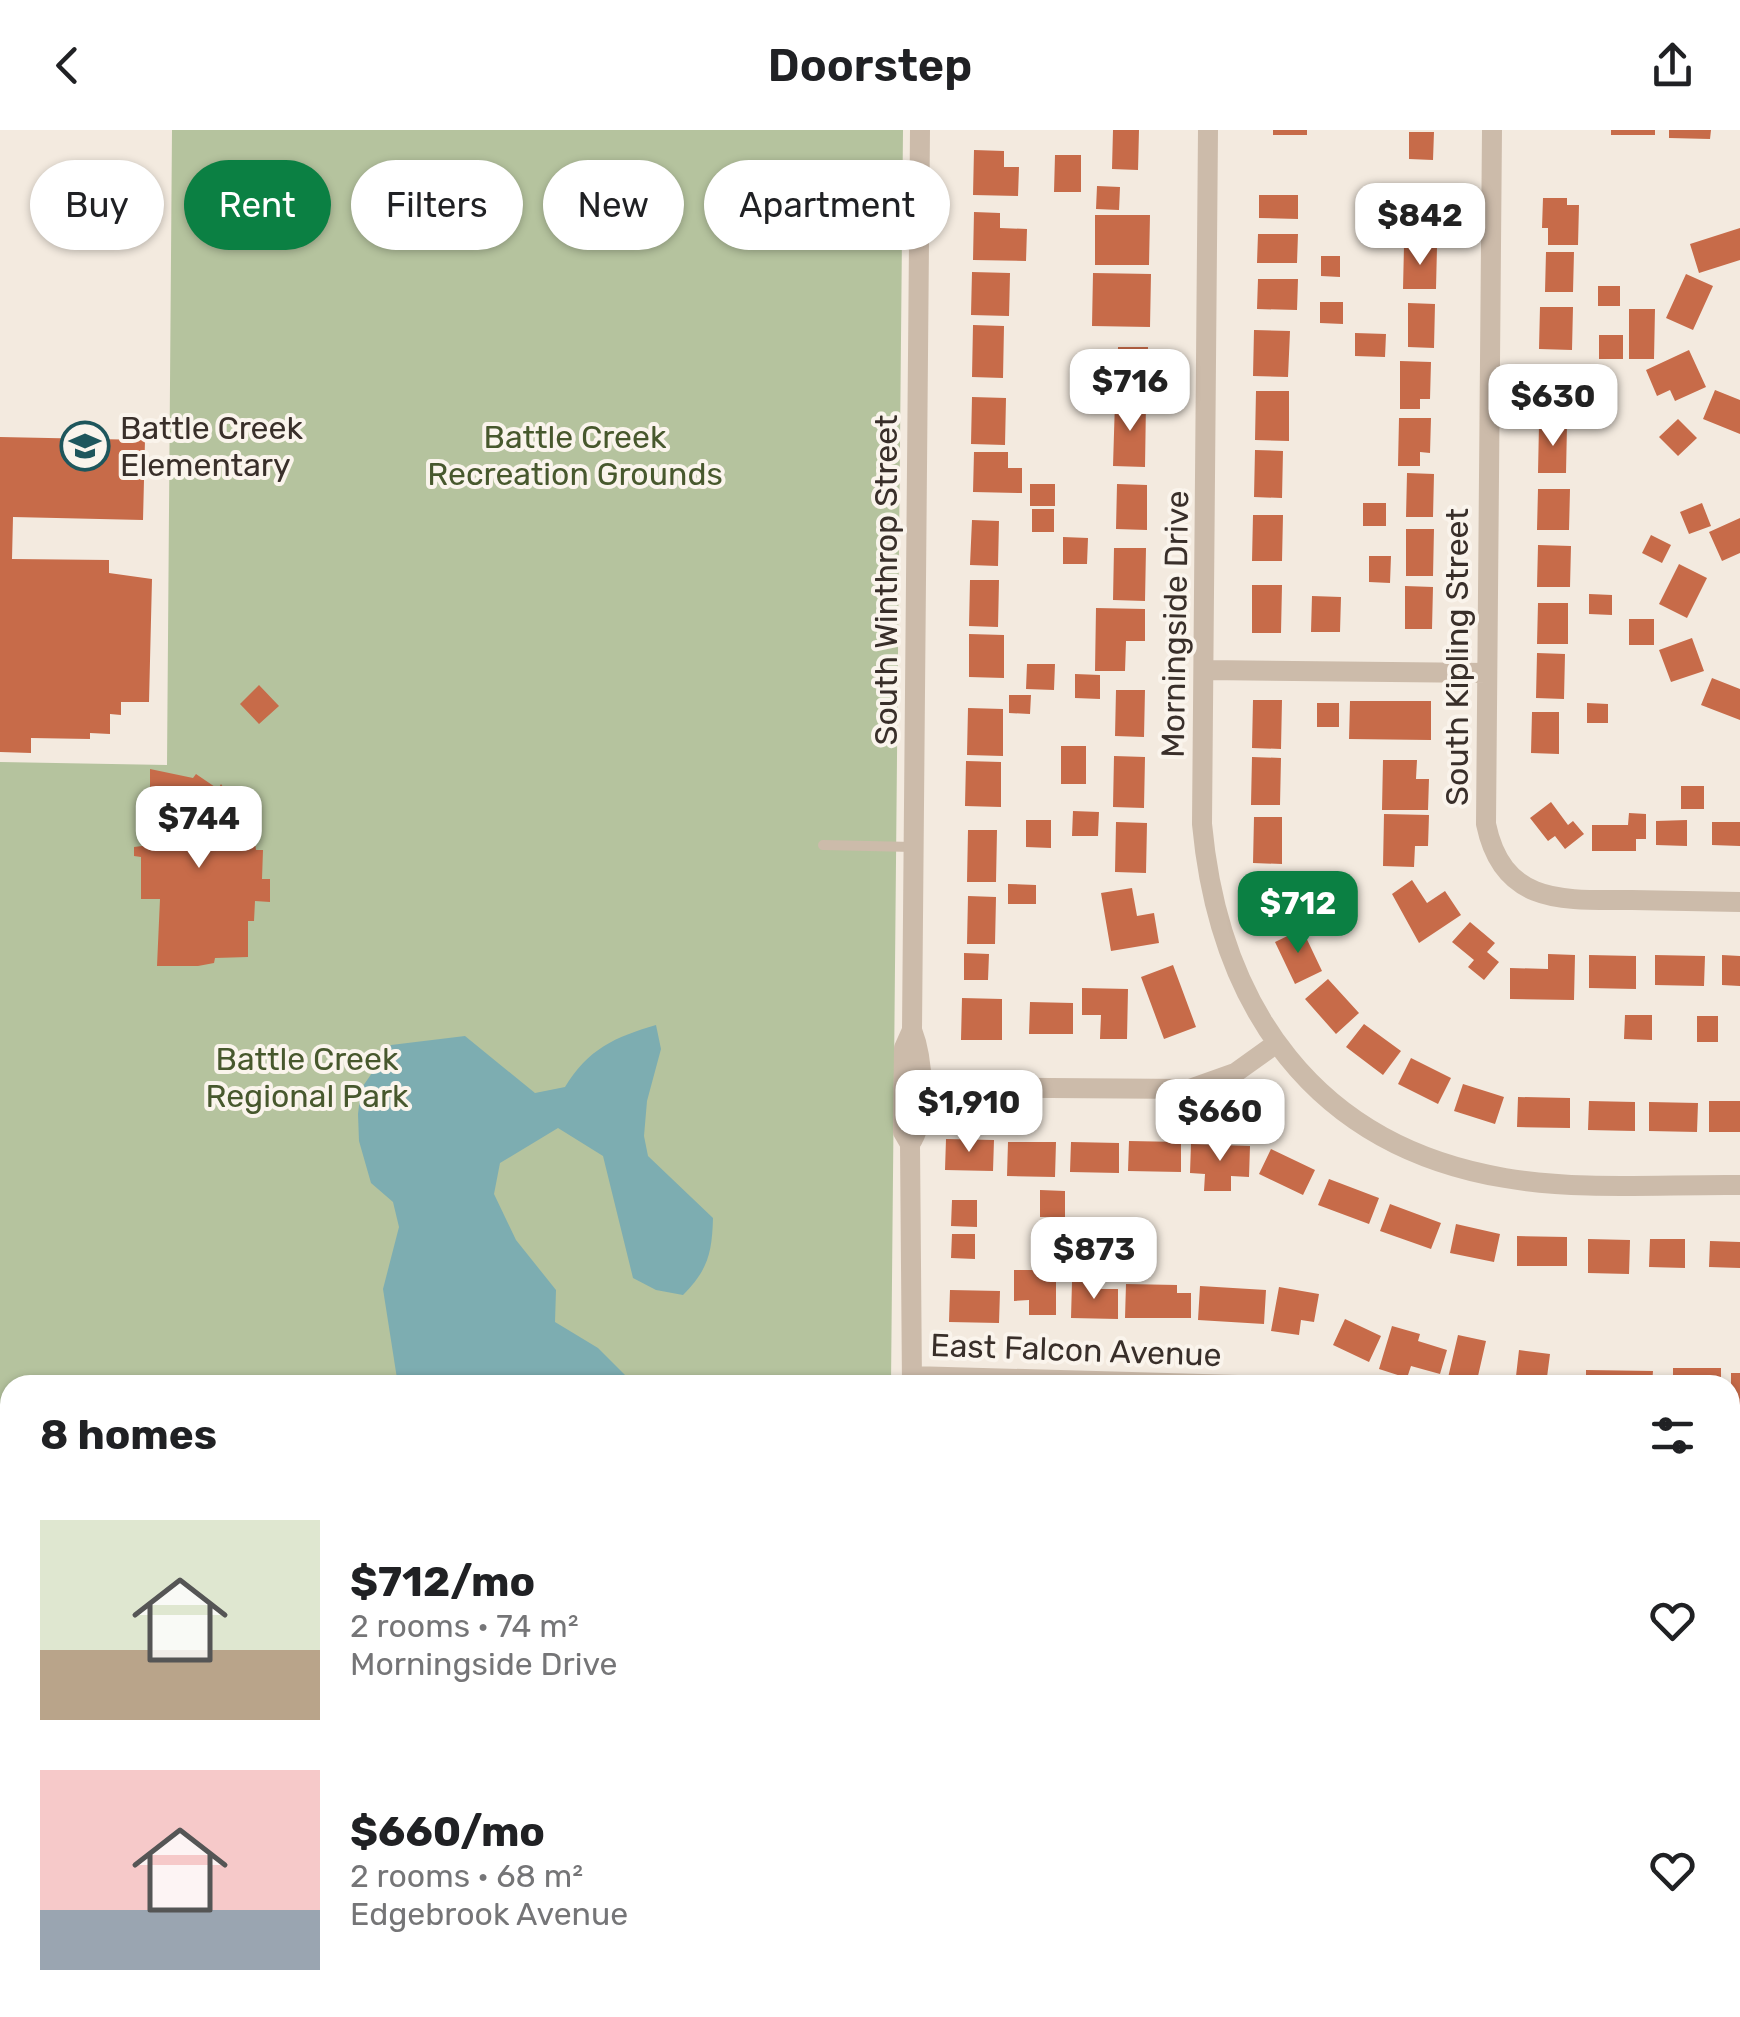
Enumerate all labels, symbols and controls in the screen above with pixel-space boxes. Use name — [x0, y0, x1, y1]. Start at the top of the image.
icon: back — [40, 38, 95, 93]
icon: share — [1645, 38, 1700, 93]
text: Doorstep — [768, 39, 972, 92]
chip: Buy — [30, 160, 164, 250]
chip: Rent — [184, 160, 331, 250]
chip: Filters — [351, 160, 523, 250]
chip: New — [543, 160, 684, 250]
chip: Apartment — [704, 160, 950, 250]
pin: $842 — [1361, 183, 1479, 268]
text: $842 — [1377, 196, 1463, 234]
pin: $716 — [1071, 349, 1189, 434]
text: $716 — [1092, 362, 1168, 400]
pin: $630 — [1494, 364, 1612, 449]
text: $630 — [1510, 377, 1596, 415]
place label: Battle Creek Elementary — [120, 409, 303, 484]
street label: South Winthrop Street — [867, 414, 905, 746]
park label: Battle Creek Recreation Grounds — [427, 418, 723, 493]
school or university icon: Battle Creek Elementary — [59, 420, 111, 472]
street label: Morningside Drive — [1154, 490, 1196, 758]
street label: South Kipling Street — [1438, 508, 1476, 806]
pin: $744 — [140, 786, 258, 871]
text: $744 — [158, 799, 240, 837]
pin: $712 — [1239, 871, 1357, 956]
text: $712 — [1260, 884, 1336, 922]
park label: Battle Creek Regional Park — [205, 1040, 409, 1115]
pin: $1,910 — [888, 1070, 1050, 1155]
pin: $660 — [1161, 1079, 1279, 1164]
text: $1,910 — [917, 1083, 1021, 1121]
text: $660 — [1178, 1092, 1262, 1130]
pin: $873 — [1035, 1217, 1153, 1302]
text: $873 — [1053, 1230, 1135, 1268]
street label: East Falcon Avenue — [930, 1326, 1222, 1374]
icon: filters — [1645, 1408, 1700, 1463]
text: 8 homes — [40, 1410, 217, 1460]
text: $712/mo — [350, 1557, 535, 1607]
icon: home — [120, 1560, 240, 1680]
icon: heart — [1645, 1593, 1700, 1648]
text: 2 rooms · 74 m² — [350, 1607, 579, 1645]
text: Morningside Drive — [350, 1645, 617, 1683]
text: $660/mo — [350, 1807, 545, 1857]
icon: home — [120, 1810, 240, 1930]
icon: heart — [1645, 1843, 1700, 1898]
text: 2 rooms · 68 m² — [350, 1857, 583, 1895]
text: Edgebrook Avenue — [350, 1895, 628, 1933]

